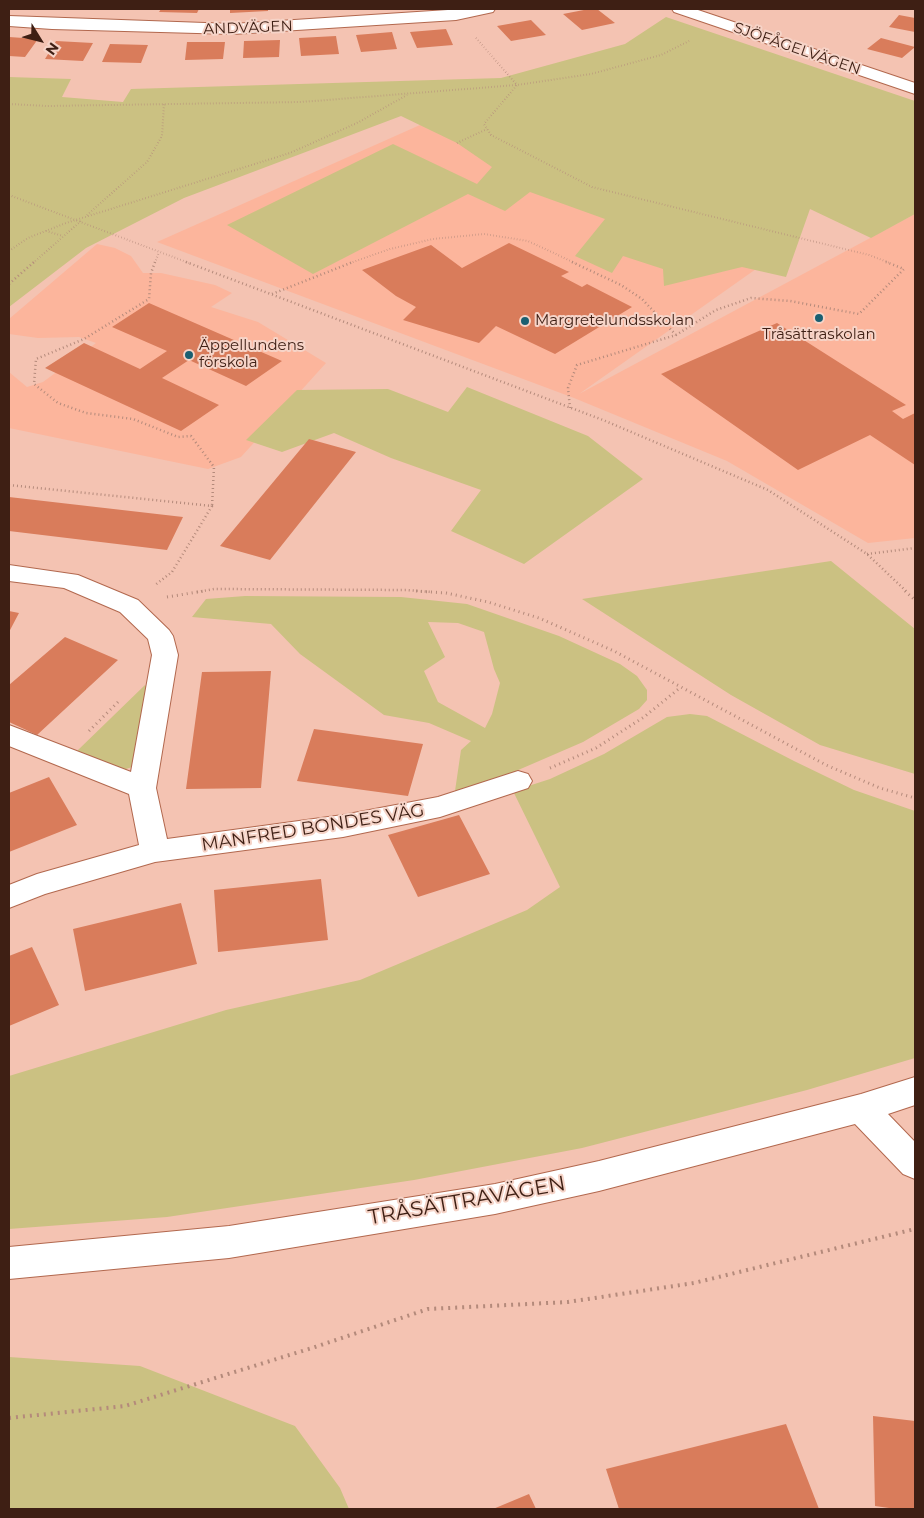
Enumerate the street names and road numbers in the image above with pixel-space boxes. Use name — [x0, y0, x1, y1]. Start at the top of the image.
street label: ANDVÄGEN — [203, 17, 293, 39]
street label: SJÖFÅGELVÄGEN — [731, 19, 863, 79]
street label: MANFRED BONDES VÄG — [200, 800, 426, 856]
street label: TRÅSÄTTRAVÄGEN — [367, 1171, 567, 1231]

